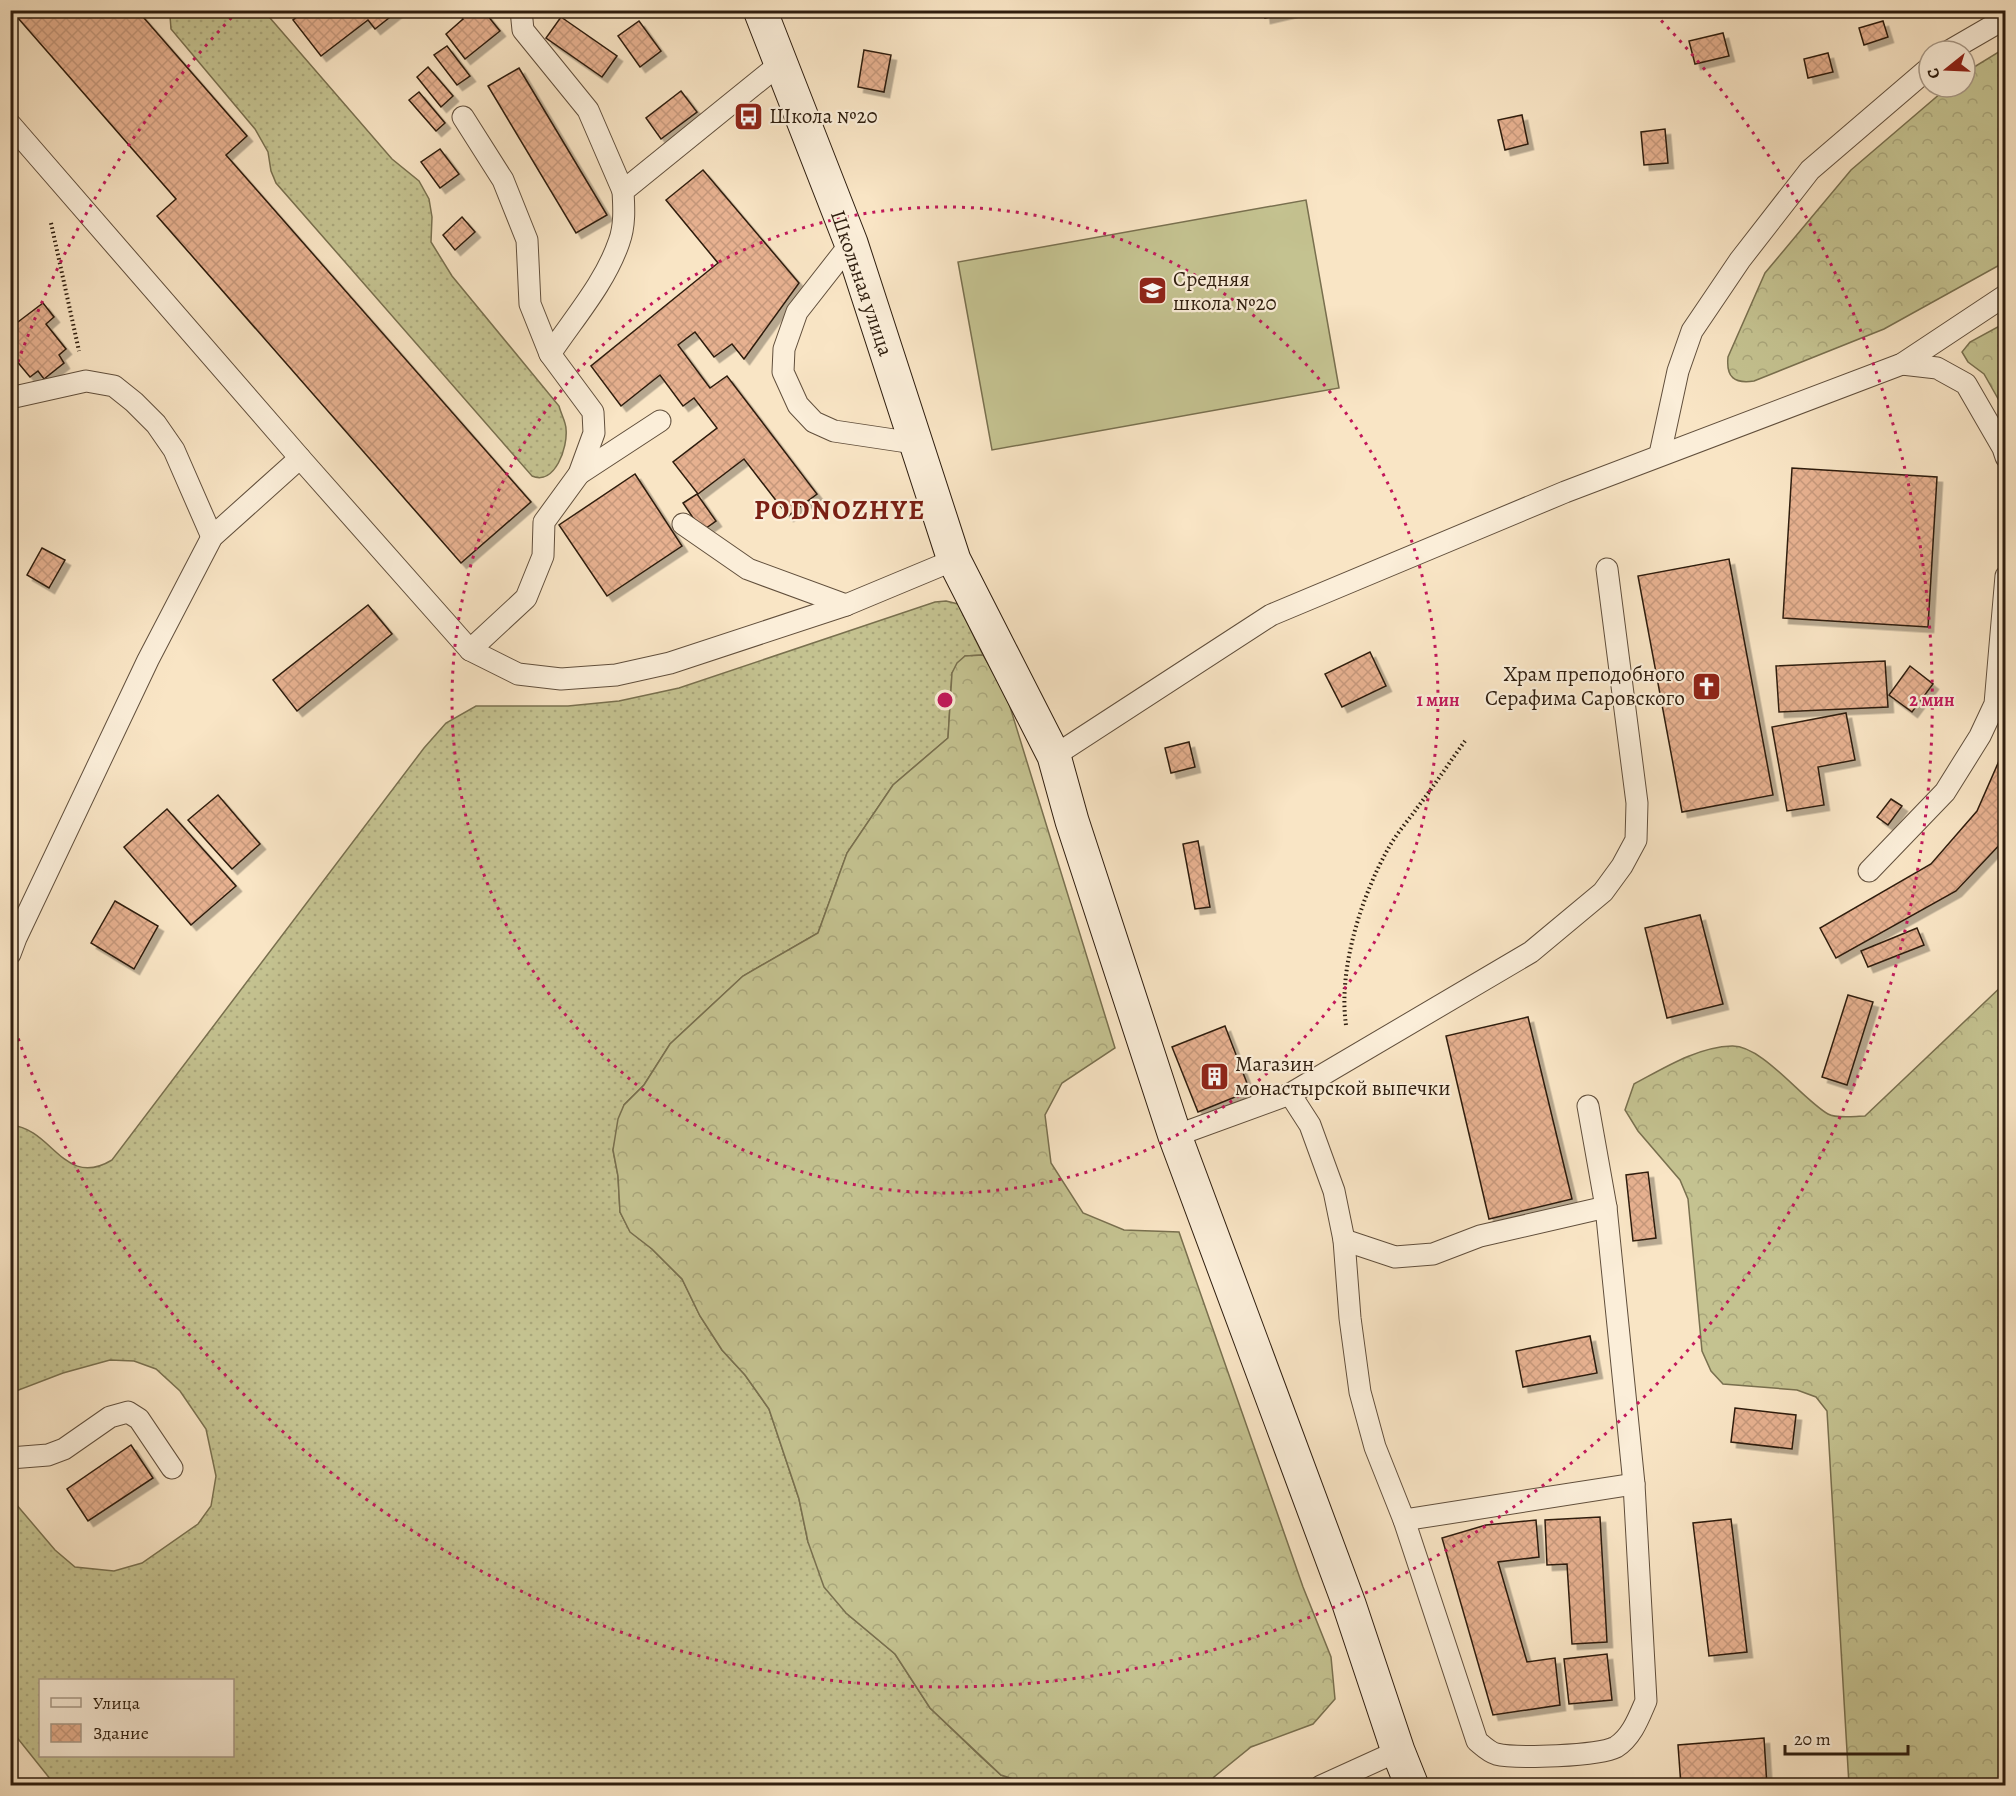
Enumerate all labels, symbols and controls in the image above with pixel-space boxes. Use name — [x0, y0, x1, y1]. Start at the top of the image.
north arrow — [1917, 39, 1977, 99]
text: С — [1922, 65, 1946, 81]
bus stop icon: Школа №20 — [732, 100, 764, 132]
place label: Школа №20 — [769, 102, 878, 130]
street label: Школьная улица — [824, 206, 900, 360]
place label: Средняя школа №20 — [1173, 265, 1277, 317]
school or university icon: Средняя школа №20 — [1136, 275, 1168, 307]
district label: PODNOZHYE — [754, 492, 926, 528]
place label: Храм преподобного Серафима Саровского — [1485, 660, 1685, 712]
church icon: Храм преподобного Серафима Саровского — [1690, 670, 1722, 702]
text: 1 мин — [1416, 688, 1460, 712]
text: 2 мин — [1909, 688, 1955, 712]
centre of rings — [935, 690, 955, 710]
place label: Магазин монастырской выпечки — [1235, 1050, 1450, 1102]
building icon: Магазин монастырской выпечки — [1198, 1060, 1230, 1092]
legend — [39, 1679, 234, 1757]
text: Улица — [93, 1691, 141, 1715]
scale bar — [1785, 1718, 1908, 1756]
text: Здание — [93, 1721, 149, 1745]
text: 20 m — [1794, 1727, 1831, 1751]

